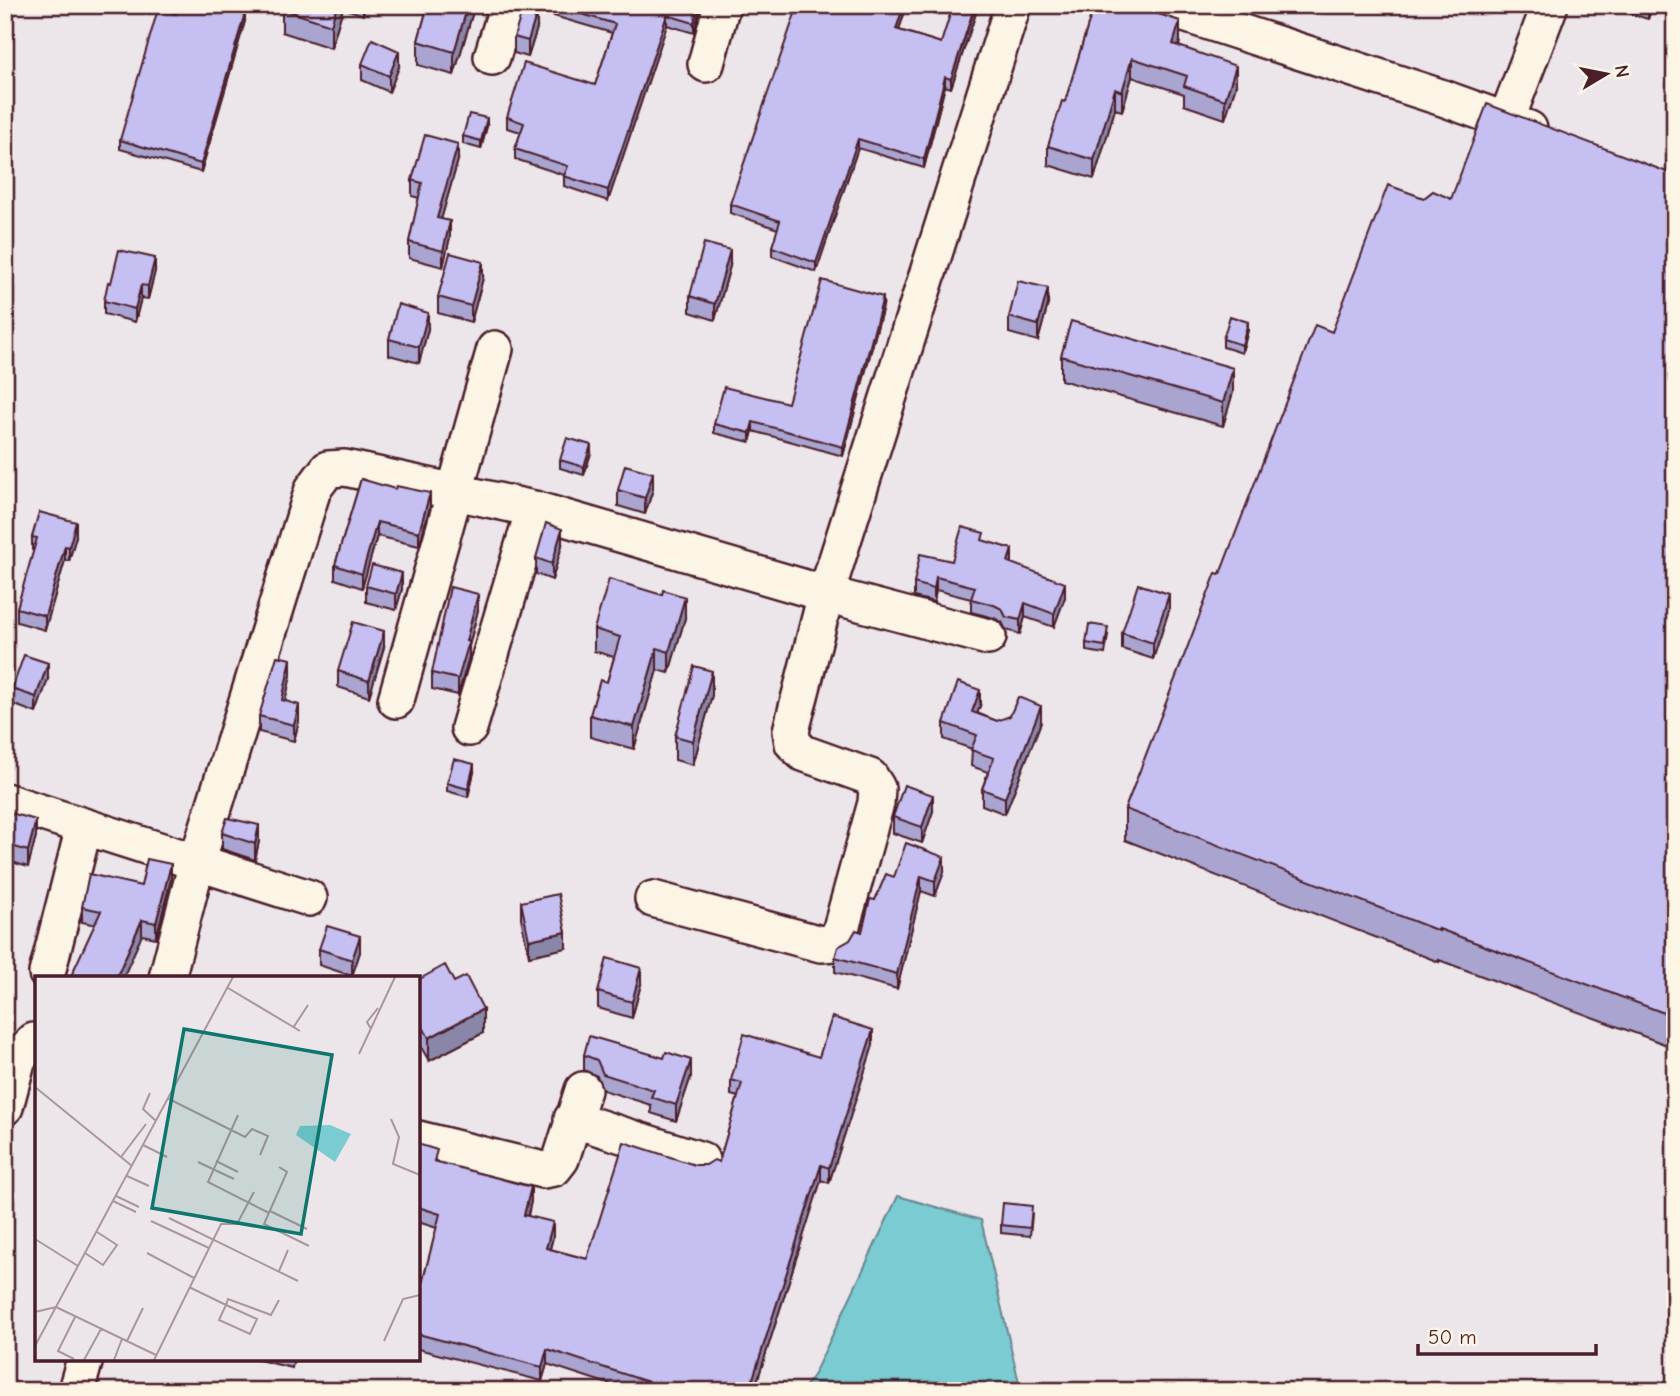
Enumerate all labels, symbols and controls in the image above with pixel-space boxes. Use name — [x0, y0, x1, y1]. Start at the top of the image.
north arrow — [1572, 38, 1642, 108]
text: N — [1610, 63, 1634, 79]
inset map — [35, 976, 420, 1361]
scale bar — [1418, 1312, 1596, 1356]
text: 50 m — [1428, 1325, 1477, 1349]

